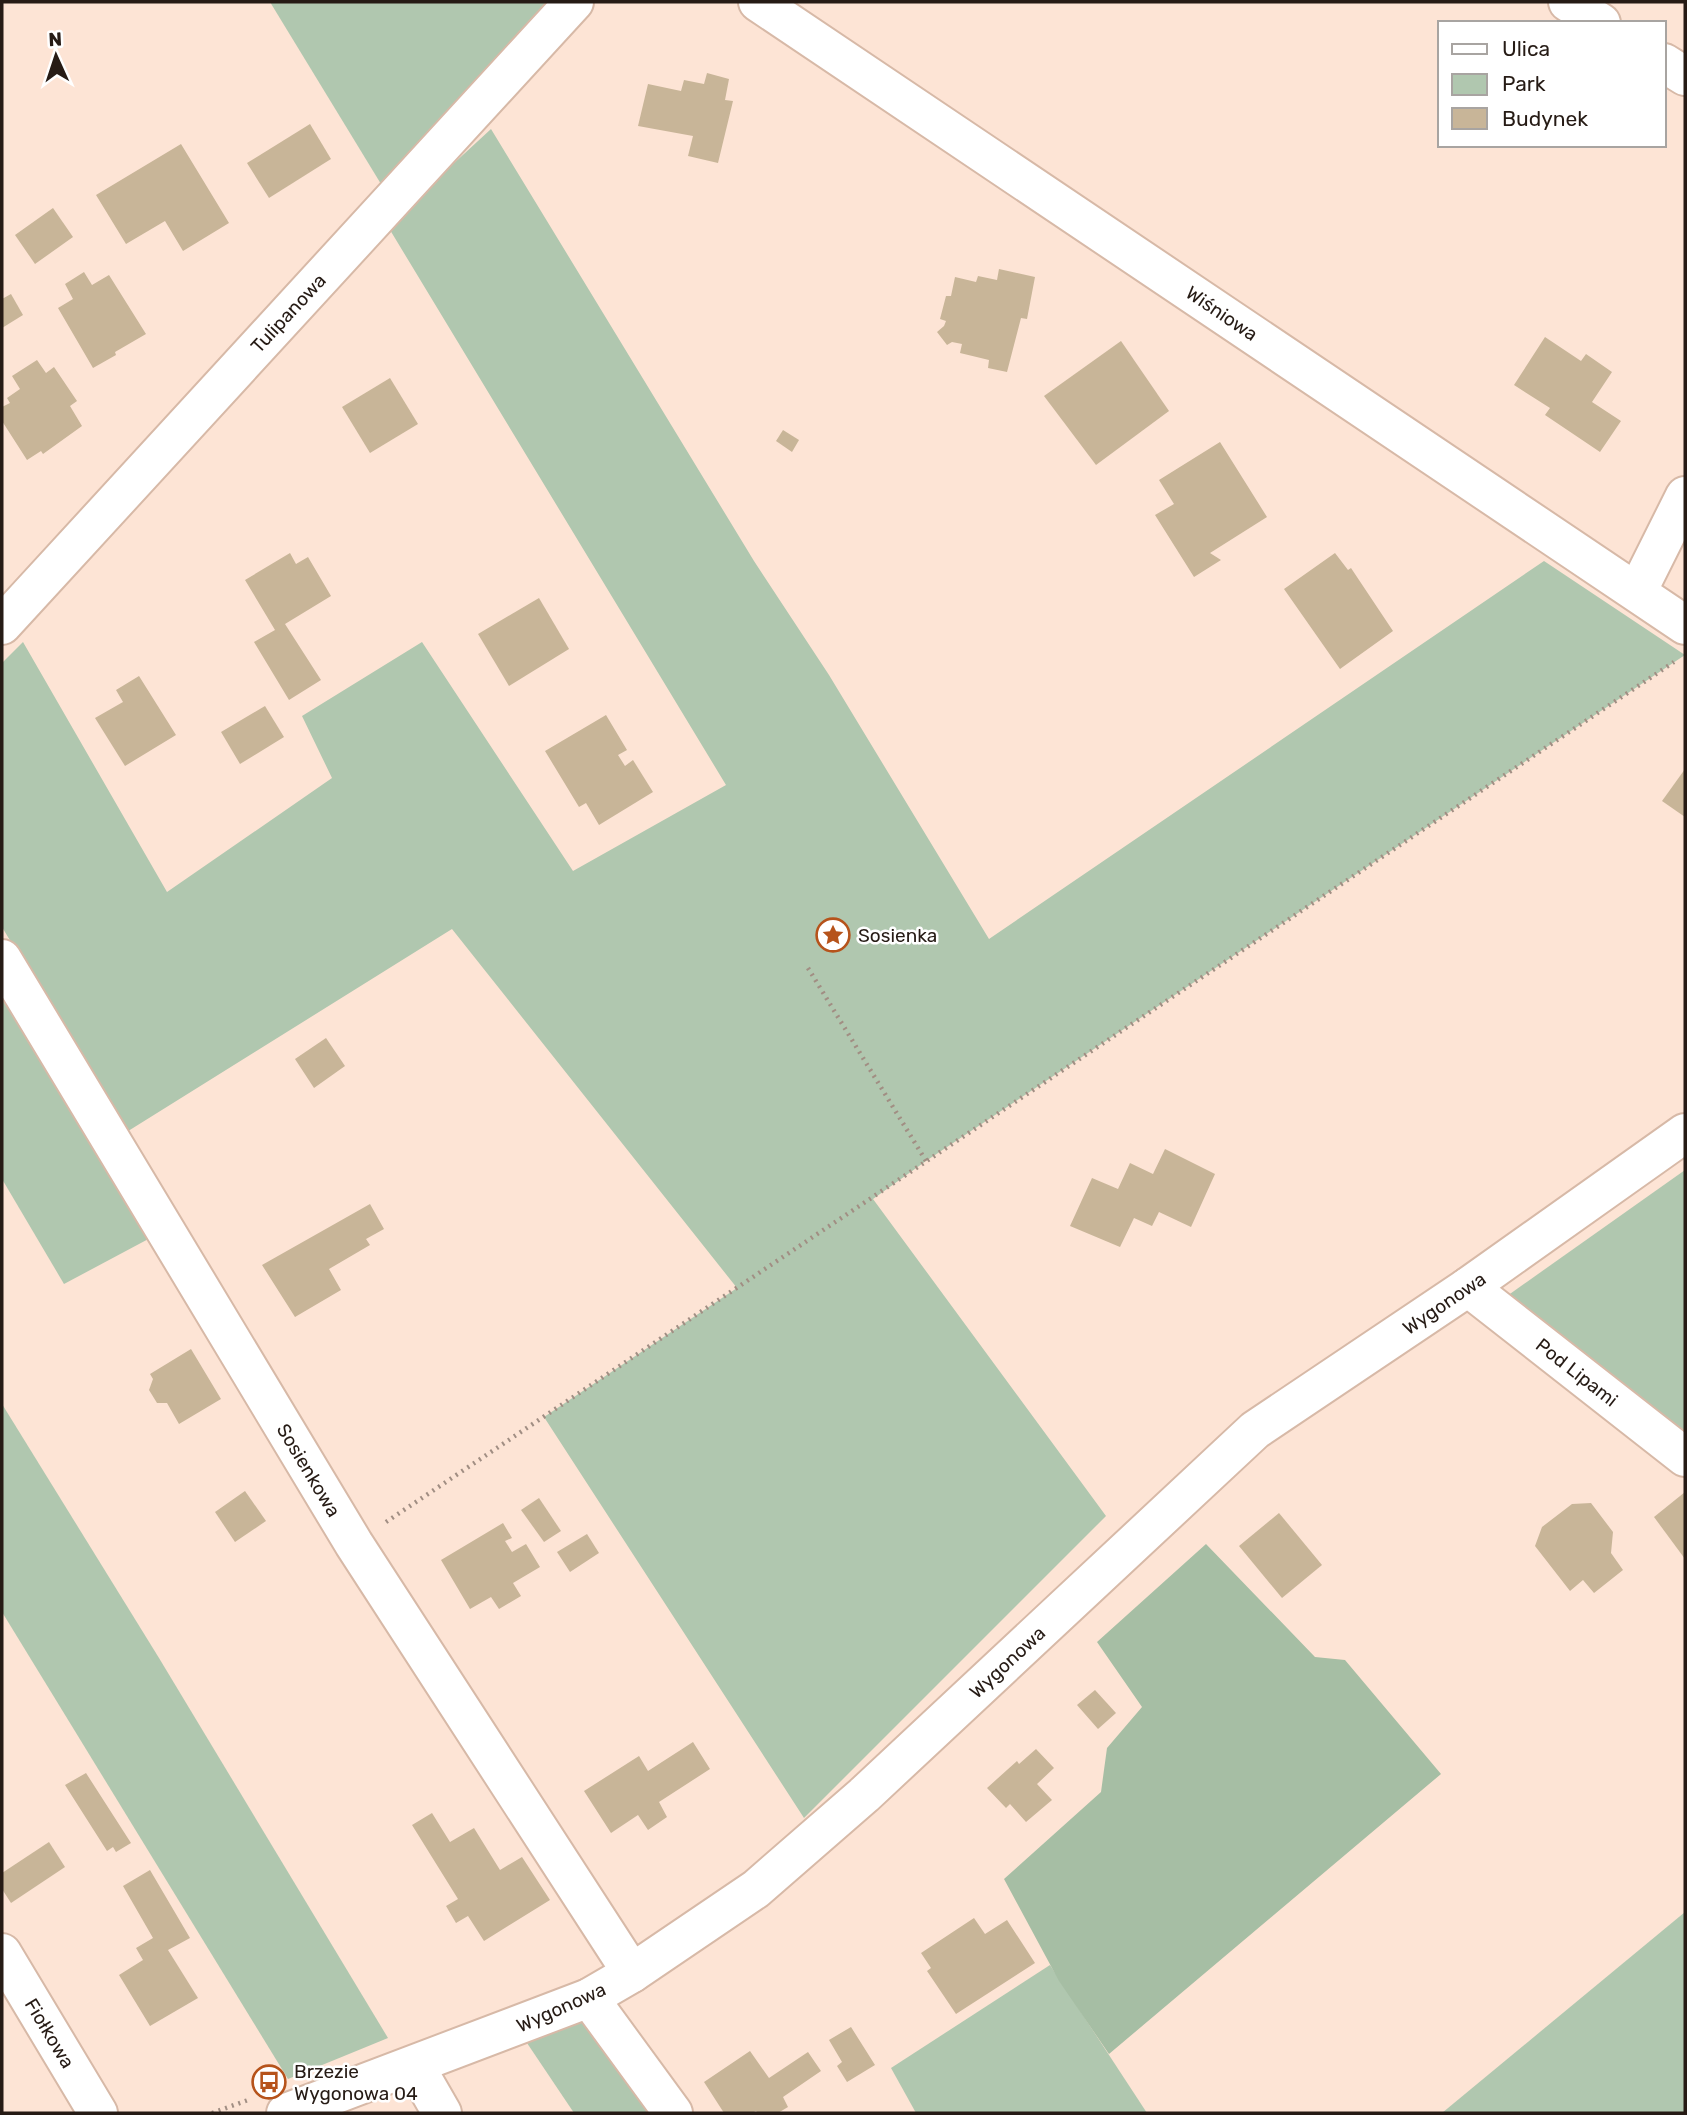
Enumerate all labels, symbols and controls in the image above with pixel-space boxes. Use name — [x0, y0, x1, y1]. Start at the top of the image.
north arrow — [21, 21, 91, 91]
legend — [1438, 21, 1666, 147]
text: N — [48, 28, 63, 51]
text: Ulica — [1502, 36, 1550, 61]
text: Park — [1502, 71, 1546, 96]
text: Budynek — [1502, 106, 1588, 131]
street label: Tulipanowa — [246, 269, 331, 358]
street label: Wiśniowa — [1181, 281, 1262, 346]
place icon: Sosienka — [814, 916, 852, 954]
place label: Sosienka — [858, 924, 937, 947]
street label: Wygonowa — [1398, 1267, 1490, 1340]
street label: Pod Lipami — [1531, 1333, 1622, 1411]
street label: Sosienkowa — [272, 1420, 345, 1521]
street label: Wygonowa — [965, 1621, 1050, 1703]
street label: Wygonowa — [513, 1978, 609, 2037]
street label: Fiołkowa — [20, 1994, 79, 2072]
place label: Brzezie Wygonowa 04 — [294, 2060, 418, 2105]
bus stop icon: Brzezie Wygonowa 04 — [250, 2063, 288, 2101]

